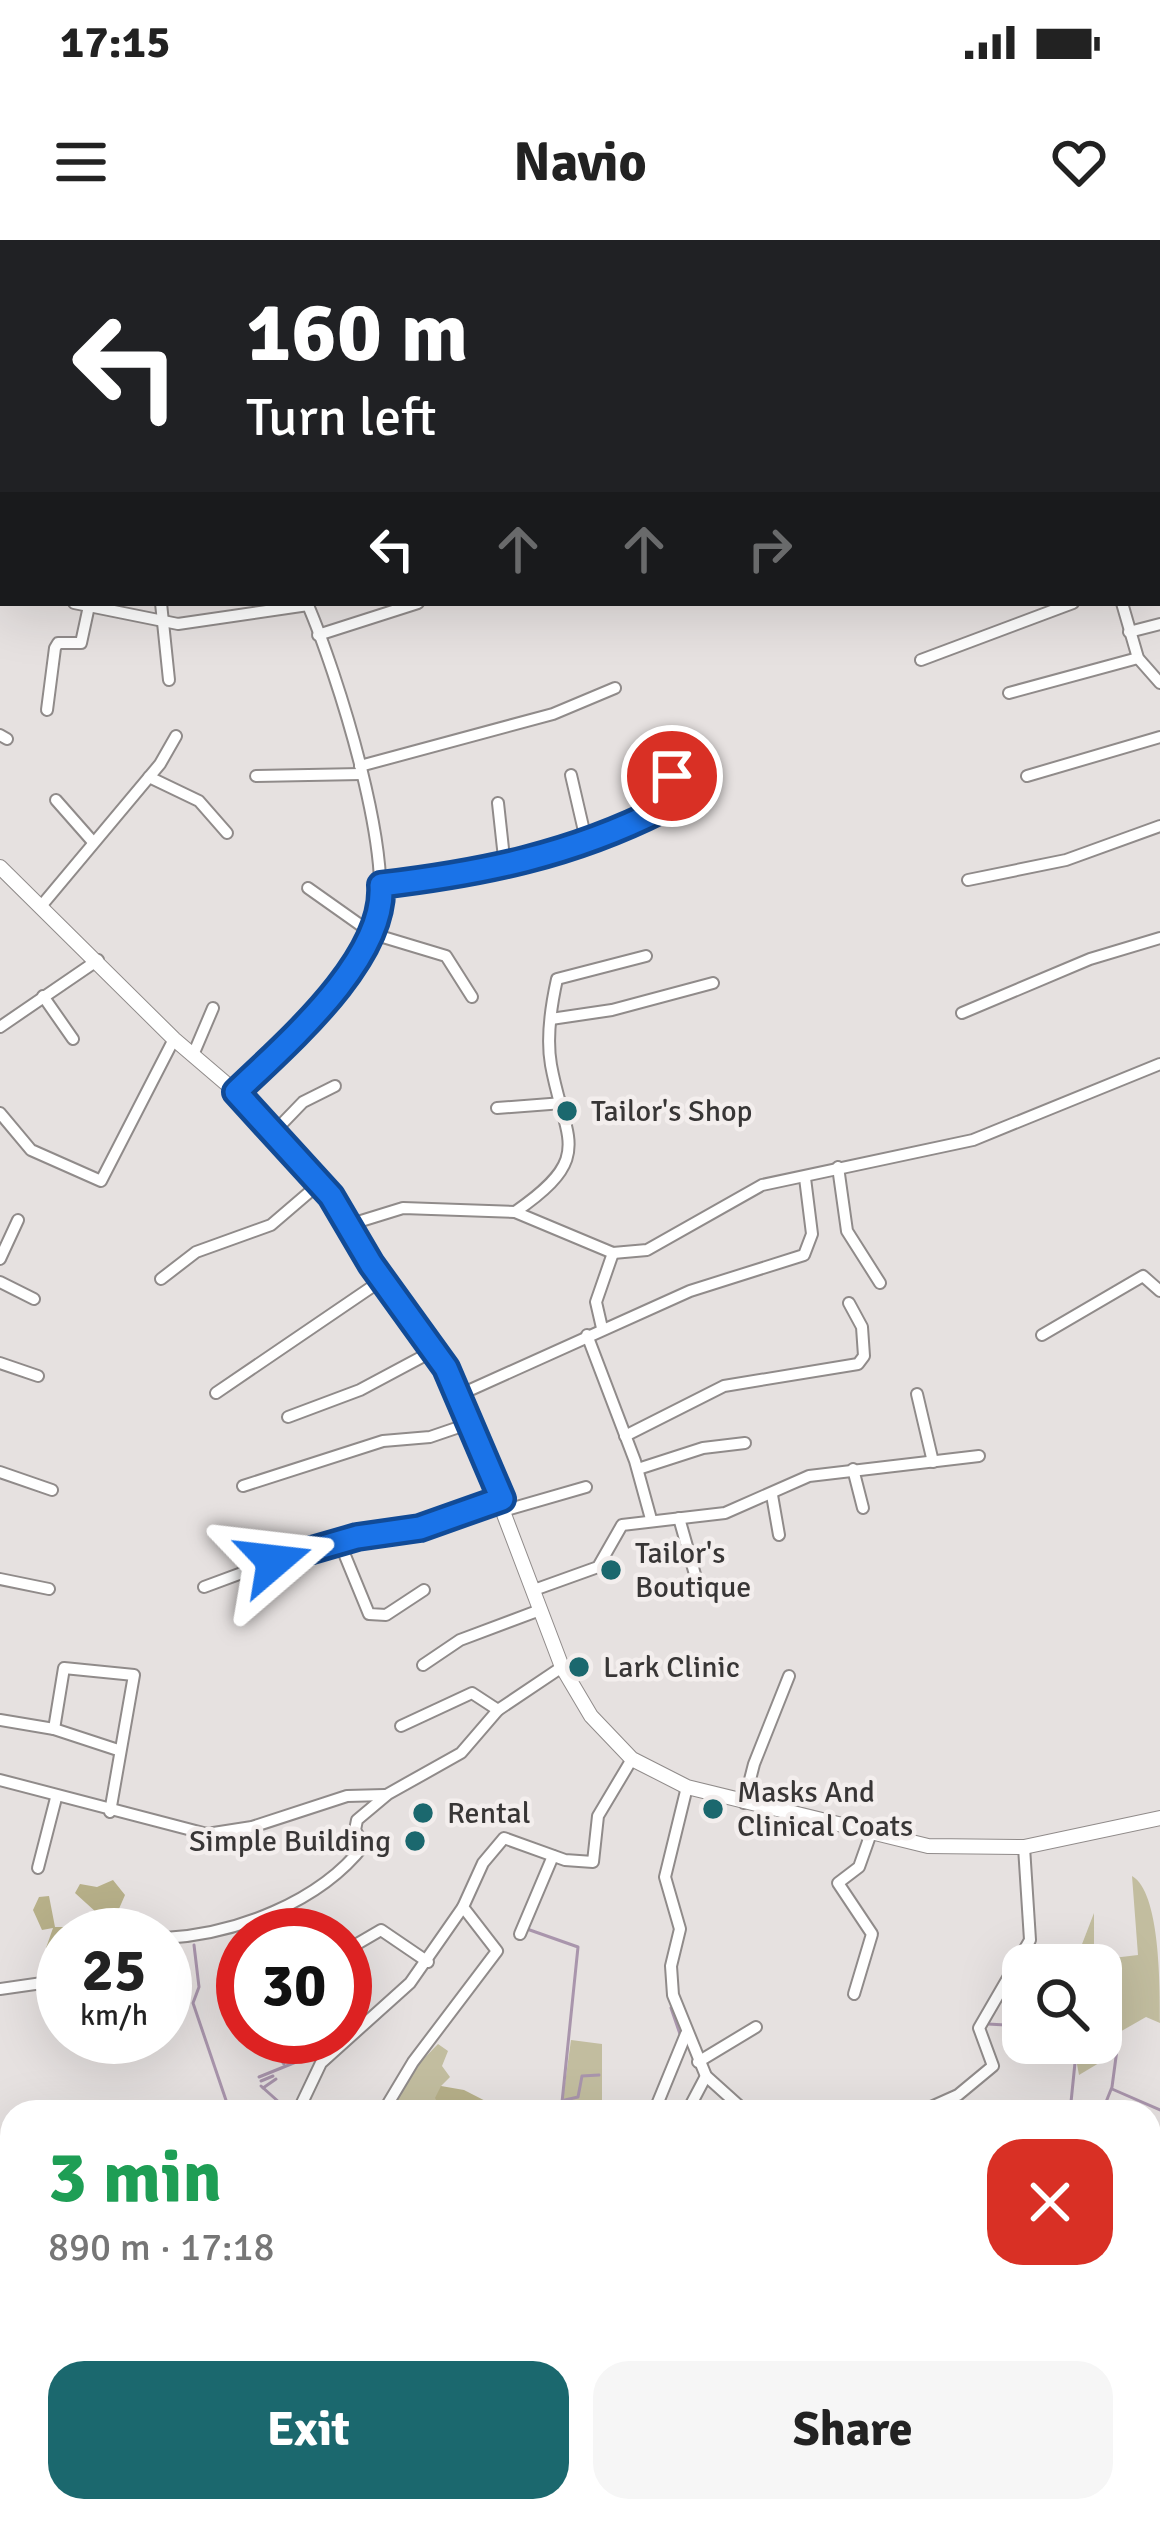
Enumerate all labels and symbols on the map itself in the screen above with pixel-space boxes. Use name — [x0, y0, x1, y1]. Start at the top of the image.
pin — [621, 725, 723, 827]
place label: Tailor's Shop — [591, 1093, 753, 1130]
marker: Tailor's Shop — [554, 1098, 580, 1124]
position arrow — [211, 1498, 337, 1624]
place label: Tailor's Boutique — [635, 1535, 751, 1606]
marker: Tailor's Boutique — [598, 1557, 624, 1583]
place label: Lark Clinic — [603, 1649, 740, 1686]
marker: Lark Clinic — [566, 1654, 592, 1680]
place label: Masks And Clinical Coats — [737, 1774, 913, 1845]
place label: Rental — [447, 1795, 531, 1832]
marker: Masks And Clinical Coats — [700, 1796, 726, 1822]
marker: Rental — [410, 1800, 436, 1826]
place label: Simple Building — [189, 1823, 391, 1860]
marker: Simple Building — [402, 1828, 428, 1854]
speed limit sign: 30 — [216, 1908, 372, 2064]

